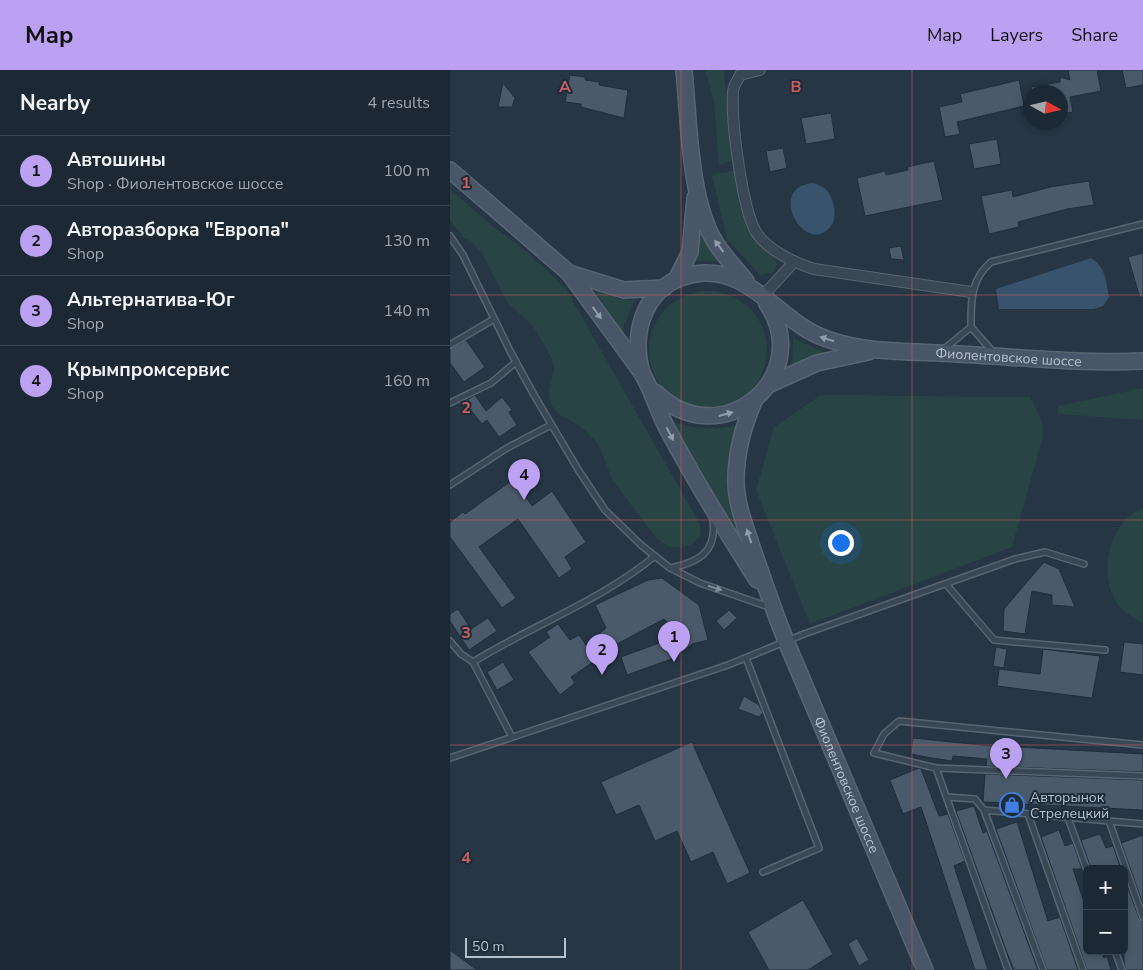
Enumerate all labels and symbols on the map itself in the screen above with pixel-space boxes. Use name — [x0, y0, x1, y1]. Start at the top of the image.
text: A — [559, 76, 571, 98]
text: B — [790, 76, 802, 98]
north arrow — [1023, 85, 1068, 130]
text: 1 — [461, 172, 471, 194]
one-way arrow — [714, 239, 724, 253]
one-way arrow — [592, 306, 602, 320]
one-way arrow — [820, 335, 835, 342]
street label: Фиолентовское шоссе — [935, 343, 1082, 371]
text: 2 — [461, 397, 471, 419]
one-way arrow — [719, 409, 734, 417]
one-way arrow — [666, 427, 674, 441]
pin: 4 — [508, 459, 540, 500]
one-way arrow — [744, 529, 752, 544]
your location — [828, 530, 854, 556]
one-way arrow — [707, 584, 722, 592]
pin: 1 — [658, 621, 690, 662]
text: 3 — [461, 622, 471, 644]
pin: 2 — [586, 634, 618, 675]
street label: Фиолентовское шоссе — [809, 714, 884, 856]
pin: 3 — [990, 738, 1022, 779]
place label: Авторынок Стрелецкий — [1030, 788, 1109, 823]
shop icon: Авторынок Стрелецкий — [999, 792, 1025, 818]
text: 4 — [461, 847, 471, 869]
scale bar — [465, 935, 566, 958]

